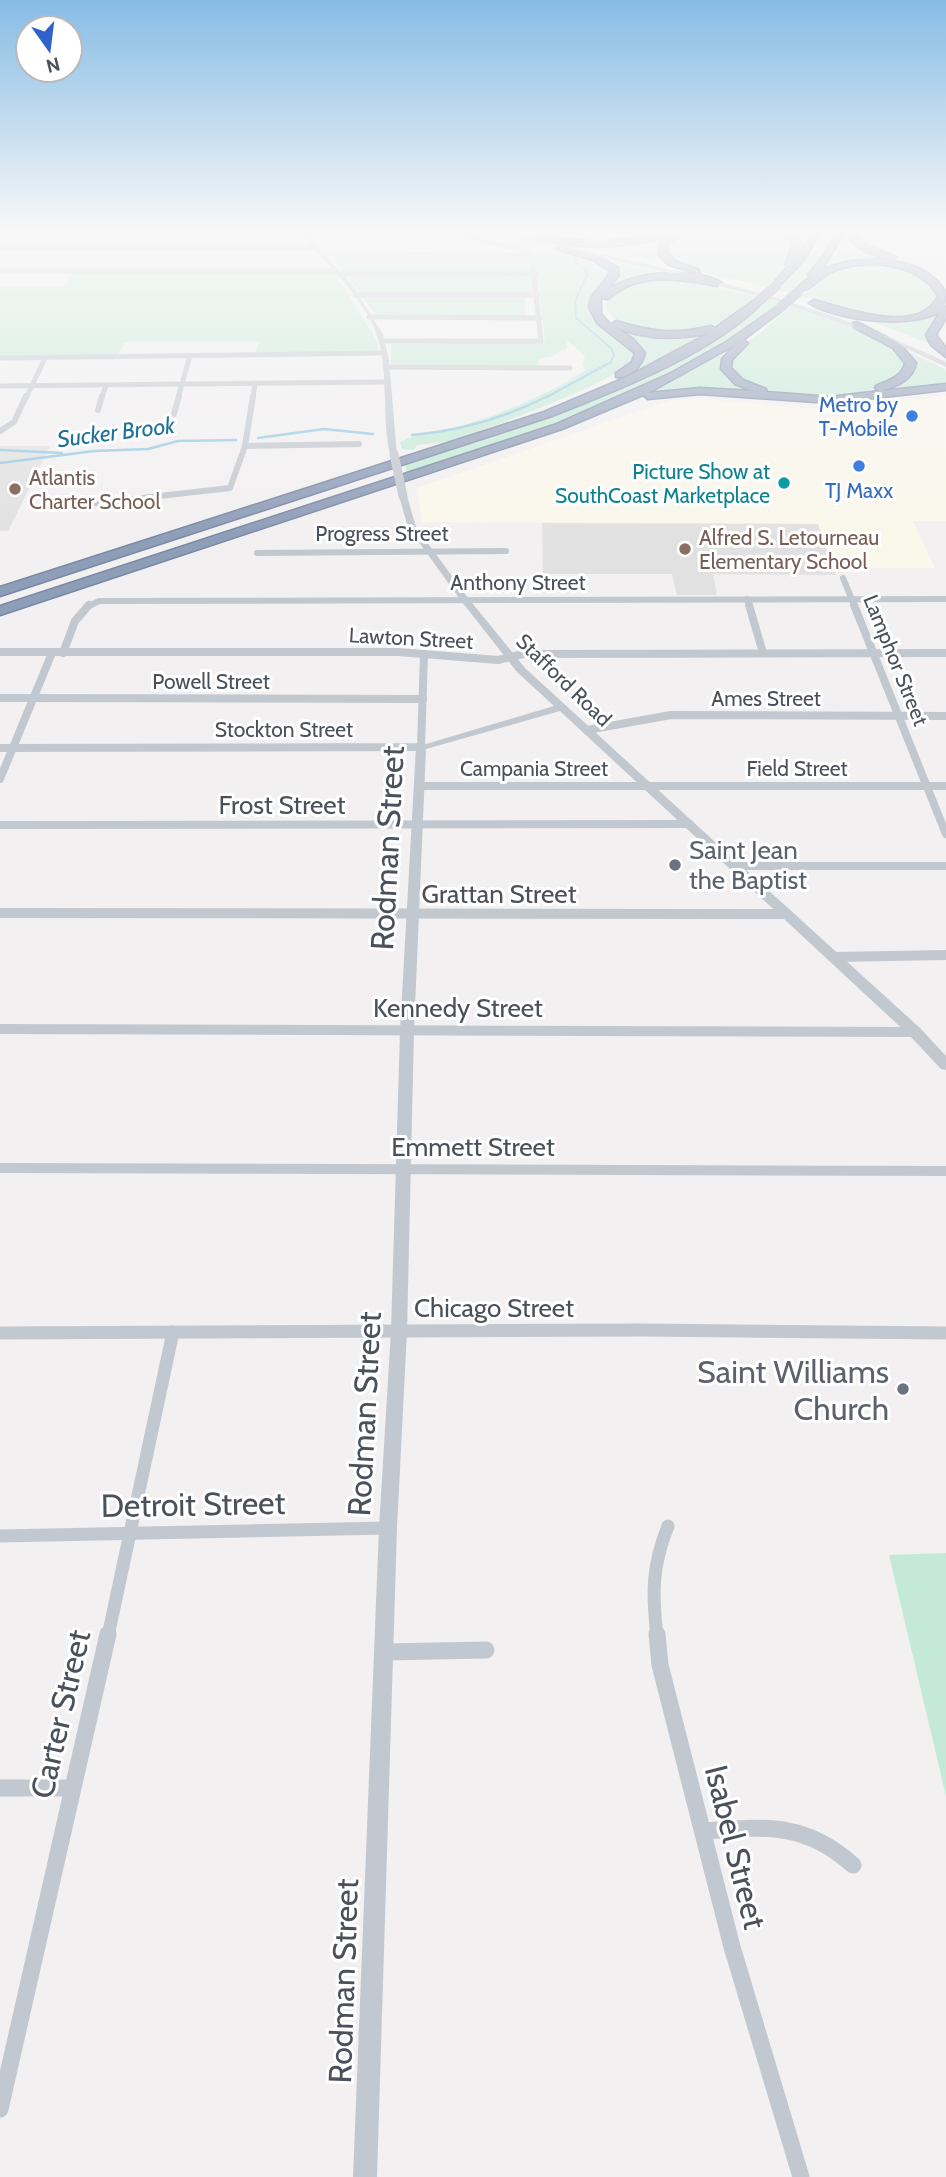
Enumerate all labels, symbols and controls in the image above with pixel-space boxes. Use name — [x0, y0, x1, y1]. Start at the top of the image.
north arrow — [14, 14, 84, 84]
text: N — [44, 52, 62, 78]
place label: Metro by T-Mobile — [819, 392, 898, 441]
marker: Metro by T-Mobile — [904, 408, 920, 424]
water label: Sucker Brook — [56, 411, 178, 453]
marker: TJ Maxx — [851, 458, 867, 474]
place label: Picture Show at SouthCoast Marketplace — [555, 459, 770, 508]
place label: Atlantis Charter School — [29, 465, 160, 514]
marker: Picture Show at SouthCoast Marketplace — [776, 475, 792, 491]
place label: TJ Maxx — [825, 478, 893, 503]
marker: Atlantis Charter School — [7, 481, 23, 497]
street label: Progress Street — [315, 521, 449, 546]
place label: Alfred S. Letourneau Elementary School — [699, 525, 879, 574]
marker: Alfred S. Letourneau Elementary School — [677, 541, 693, 557]
street label: Anthony Street — [450, 570, 586, 595]
street label: Lamphor Street — [858, 591, 934, 729]
street label: Lawton Street — [348, 622, 474, 654]
street label: Stafford Road — [511, 628, 617, 732]
street label: Powell Street — [152, 669, 270, 694]
street label: Ames Street — [711, 686, 821, 711]
street label: Stockton Street — [215, 717, 353, 742]
street label: Rodman Street — [362, 745, 412, 951]
street label: Campania Street — [460, 756, 608, 781]
street label: Field Street — [746, 756, 848, 781]
street label: Frost Street — [219, 789, 346, 821]
place label: Saint Jean the Baptist — [689, 834, 807, 896]
marker: Saint Jean the Baptist — [667, 857, 683, 873]
street label: Grattan Street — [422, 878, 577, 910]
street label: Kennedy Street — [373, 992, 543, 1024]
street label: Emmett Street — [391, 1131, 555, 1163]
street label: Chicago Street — [414, 1292, 574, 1324]
street label: Rodman Street — [339, 1311, 389, 1517]
place label: Saint Williams Church — [697, 1352, 889, 1428]
marker: Saint Williams Church — [895, 1381, 911, 1397]
street label: Detroit Street — [100, 1483, 286, 1525]
street label: Carter Street — [22, 1626, 98, 1802]
street label: Isabel Street — [697, 1761, 775, 1933]
street label: Rodman Street — [320, 1878, 366, 2084]

